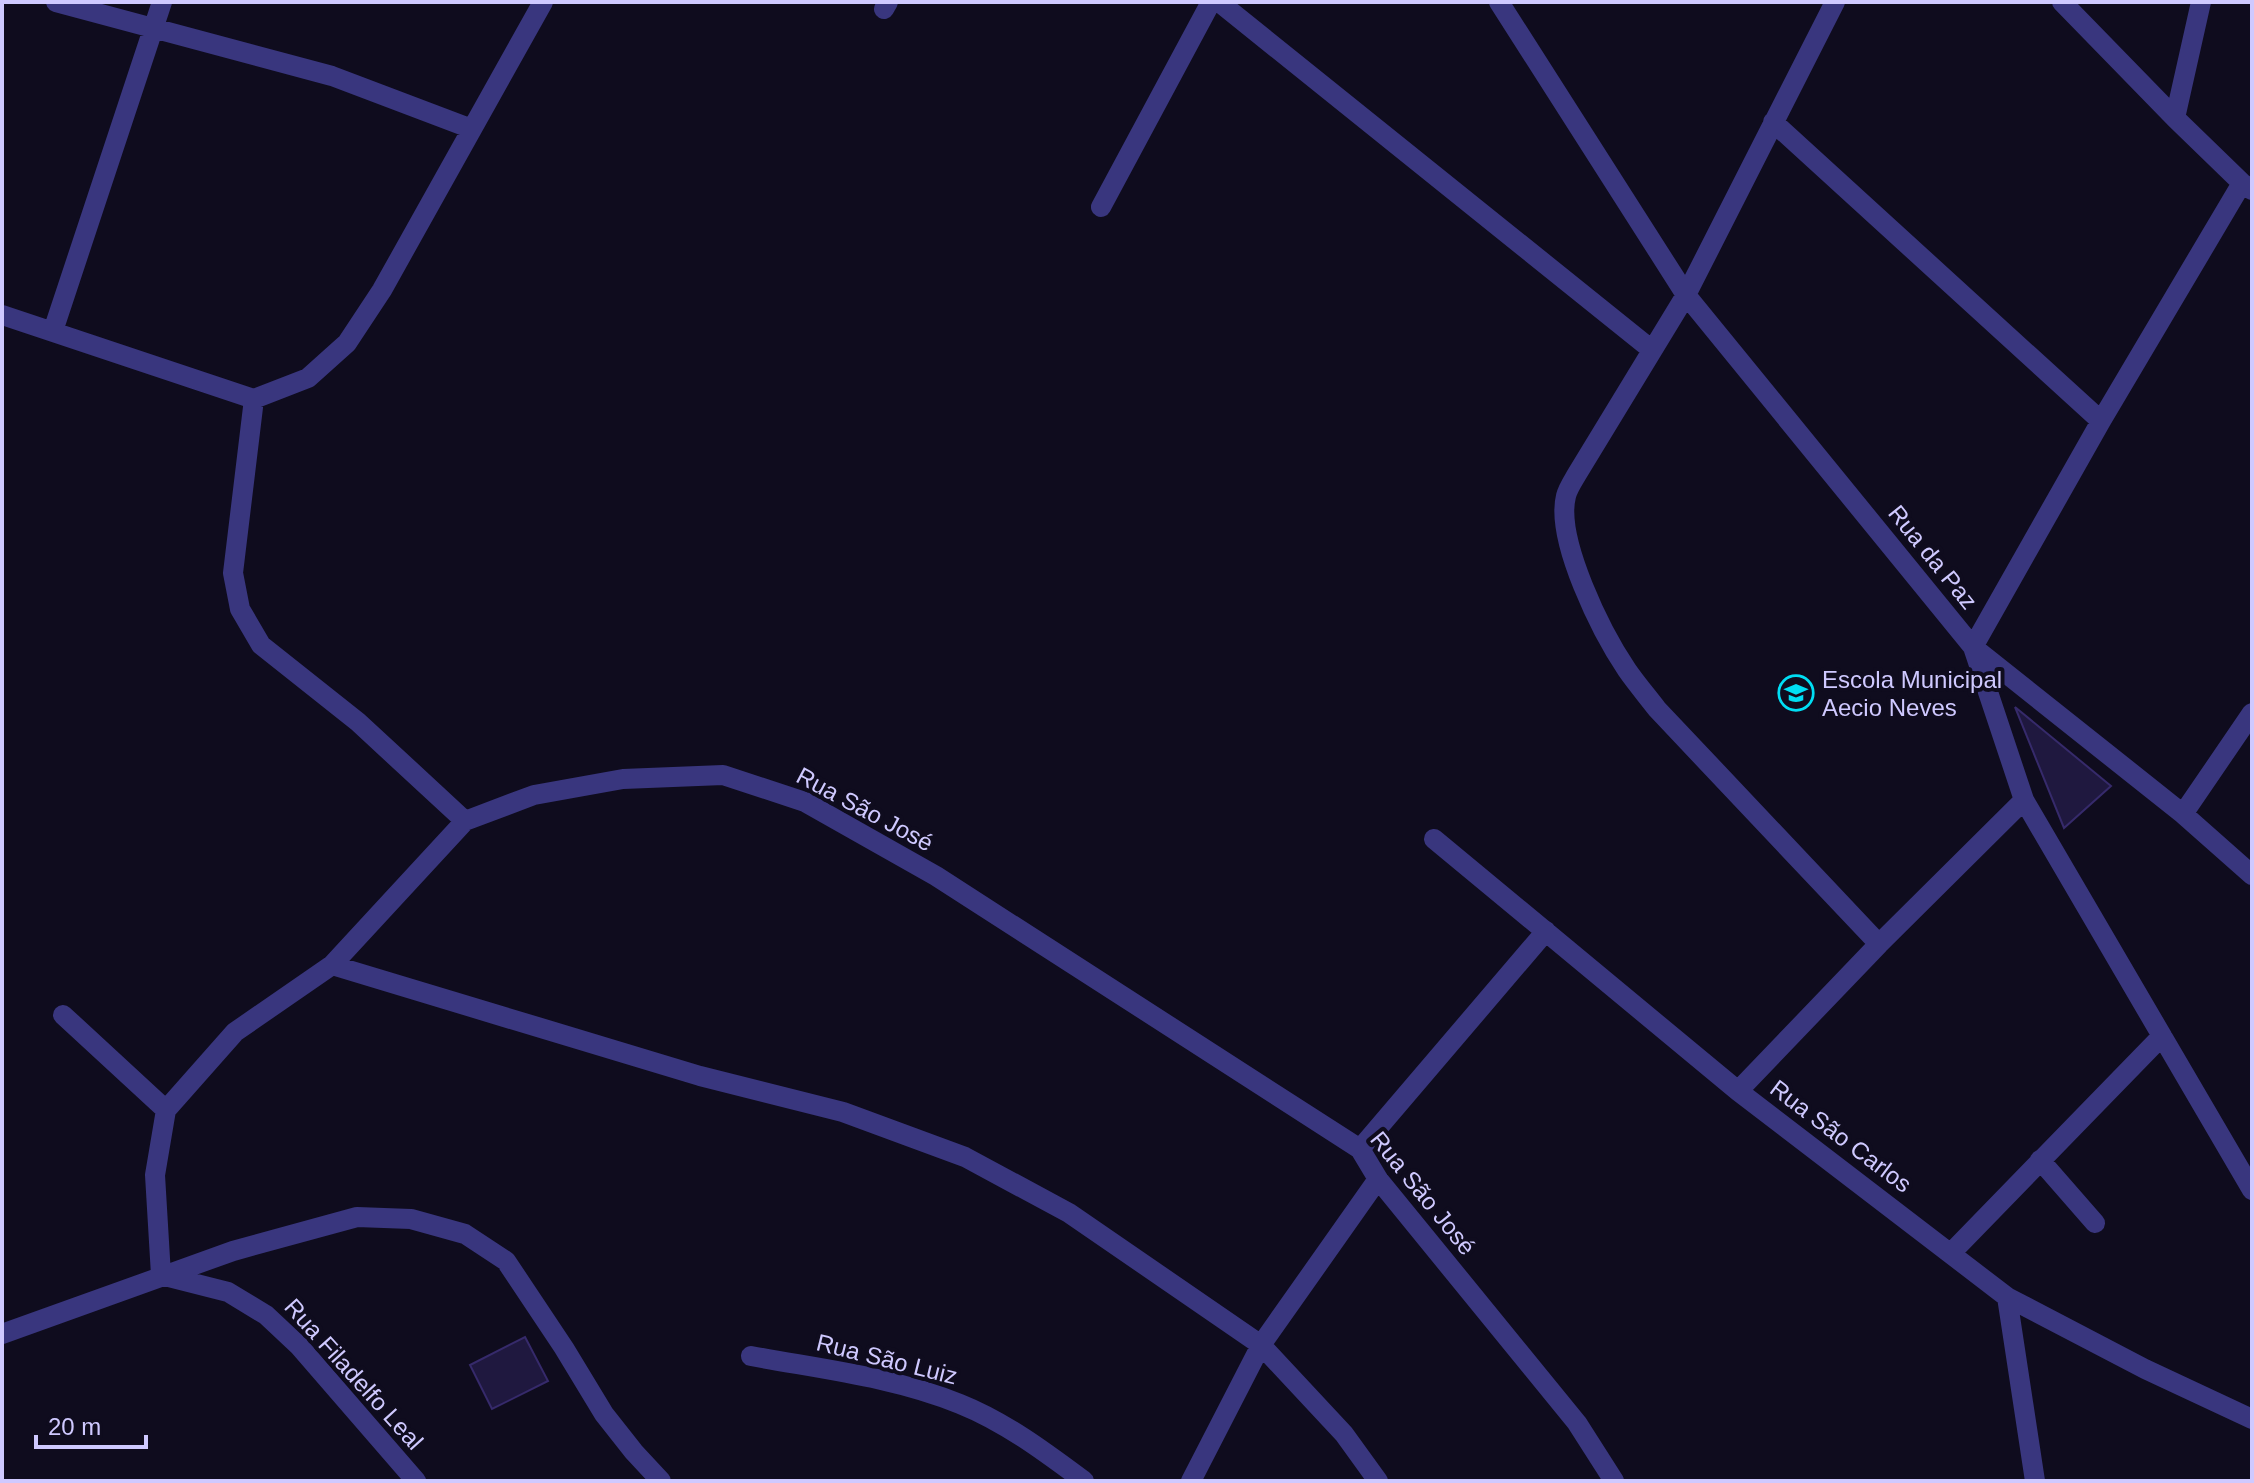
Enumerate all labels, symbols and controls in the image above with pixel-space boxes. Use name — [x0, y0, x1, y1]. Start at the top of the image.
street label: Rua da Paz — [1883, 500, 1983, 614]
place label: Escola Municipal Aecio Neves — [1822, 666, 2002, 721]
school or university icon: Escola Municipal Aecio Neves — [1777, 674, 1815, 712]
street label: Rua São José — [792, 762, 938, 856]
street label: Rua São Carlos — [1765, 1074, 1917, 1198]
street label: Rua São José — [1365, 1126, 1481, 1260]
street label: Rua Filadelfo Leal — [279, 1293, 429, 1455]
street label: Rua São Luiz — [814, 1328, 960, 1390]
scale bar — [36, 1399, 146, 1449]
text: 20 m — [48, 1413, 101, 1440]

